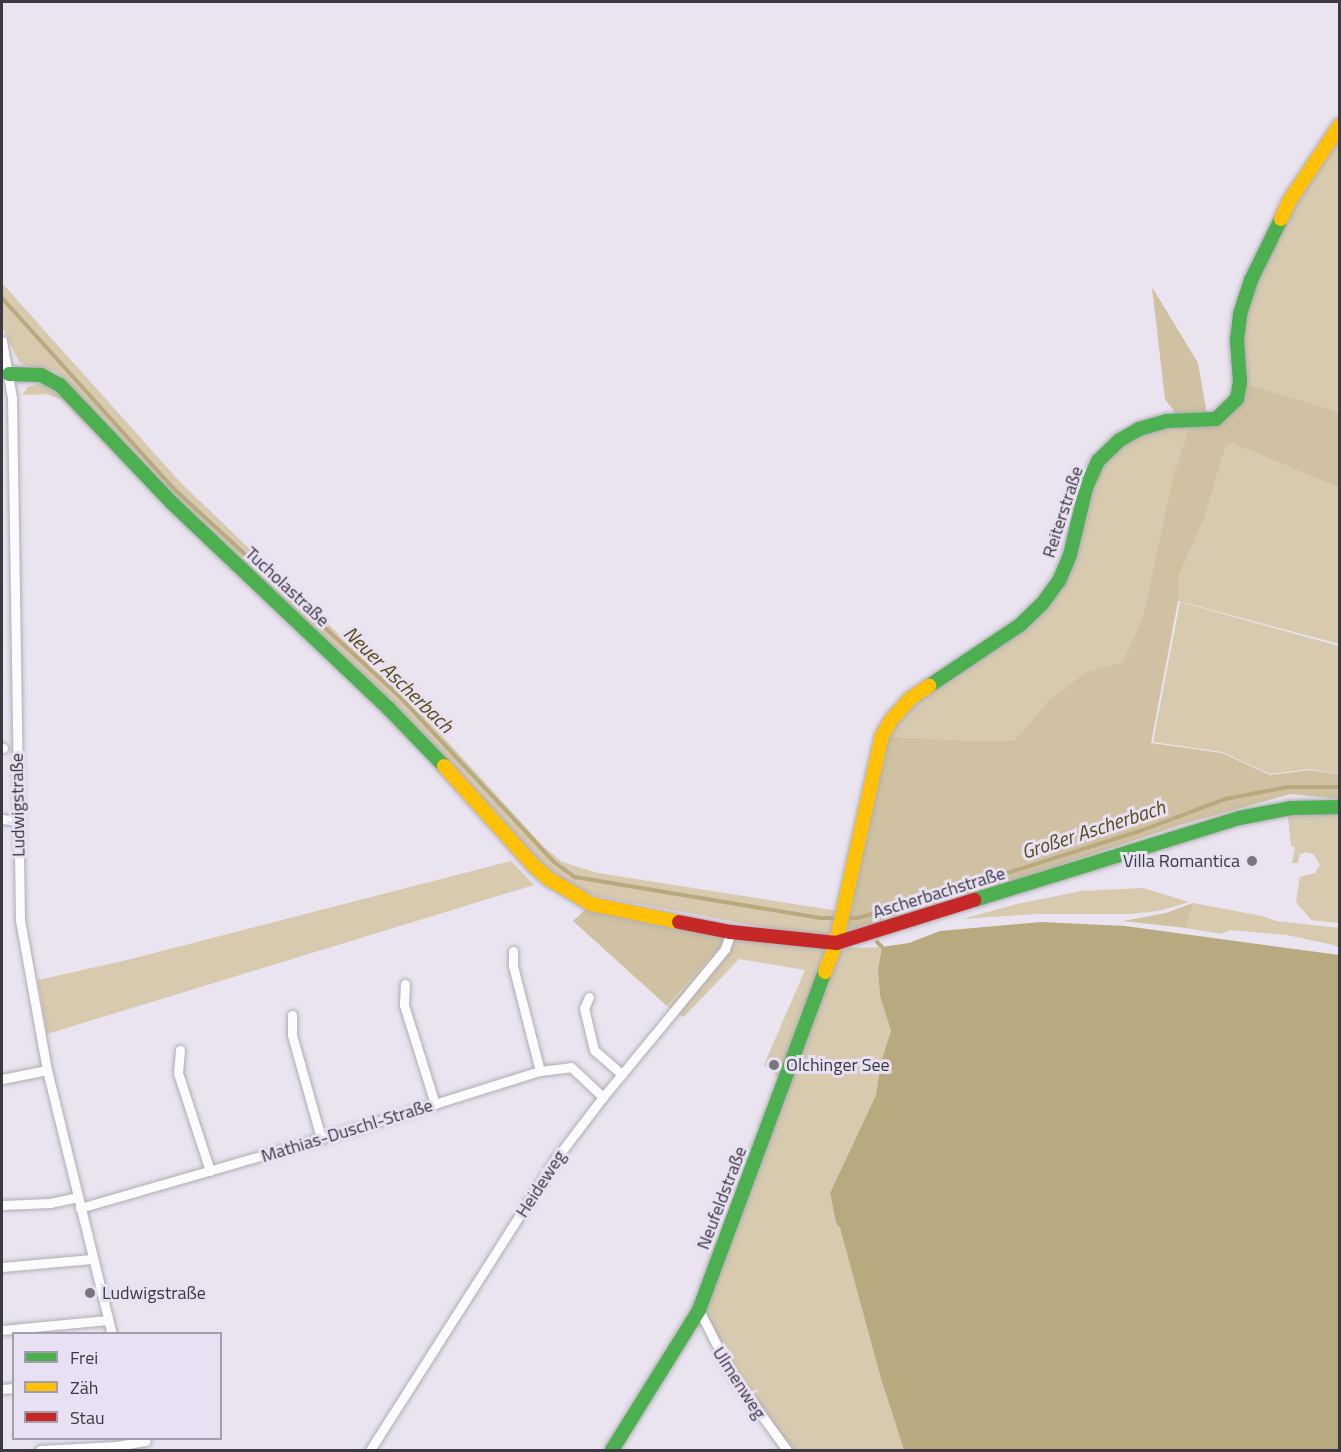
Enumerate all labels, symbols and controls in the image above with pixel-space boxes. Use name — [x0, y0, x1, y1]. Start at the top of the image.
street label: Reiterstraße — [1038, 464, 1088, 560]
street label: Tucholastraße — [241, 543, 333, 631]
water label: Neuer Ascherbach — [339, 621, 459, 737]
street label: Ludwigstraße — [6, 753, 30, 857]
water label: Großer Ascherbach — [1018, 794, 1168, 864]
place label: Villa Romantica — [1123, 850, 1240, 872]
marker: Villa Romantica — [1245, 854, 1259, 868]
street label: Ascherbachstraße — [870, 863, 1008, 923]
place label: Olchinger See — [786, 1054, 890, 1076]
marker: Olchinger See — [767, 1058, 781, 1072]
street label: Mathias-Duschl-Straße — [259, 1095, 435, 1167]
street label: Neufeldstraße — [692, 1143, 752, 1253]
street label: Heideweg — [511, 1146, 571, 1222]
place label: Ludwigstraße — [102, 1282, 206, 1304]
marker: Ludwigstraße — [83, 1286, 97, 1300]
legend — [12, 1332, 222, 1440]
street label: Ulmenweg — [708, 1343, 770, 1423]
text: Frei — [70, 1344, 98, 1371]
text: Zäh — [70, 1374, 98, 1401]
text: Stau — [70, 1404, 105, 1431]

